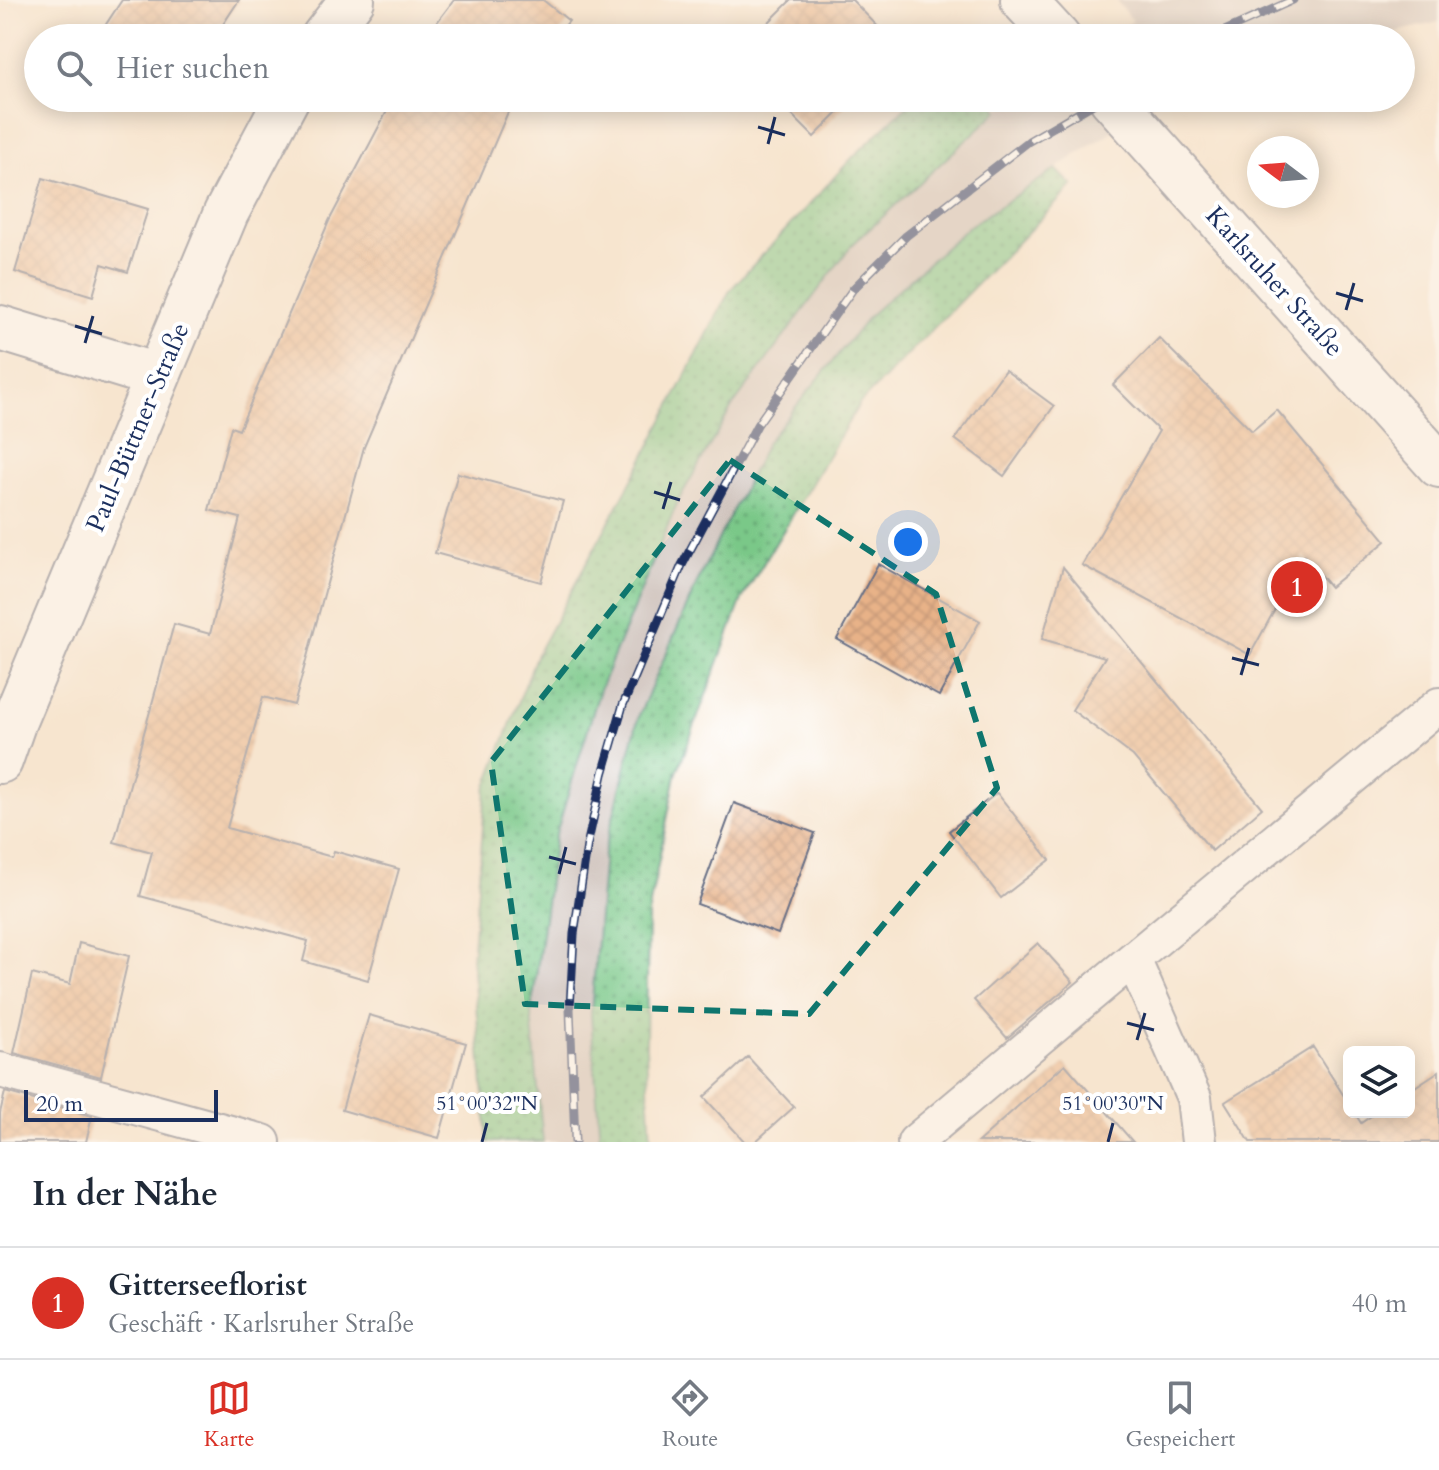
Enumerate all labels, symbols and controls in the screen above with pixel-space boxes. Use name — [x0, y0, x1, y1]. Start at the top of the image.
search box — [24, 24, 1415, 112]
icon: search — [52, 46, 96, 90]
text: Hier suchen — [116, 48, 269, 89]
north arrow — [1247, 136, 1319, 208]
street label: Karlsruher Straße — [1198, 199, 1352, 364]
street label: Paul-Büttner-Straße — [78, 317, 197, 537]
your location — [888, 522, 928, 562]
pin: 1 — [1271, 557, 1323, 617]
map controls — [1343, 1046, 1415, 1118]
button: layers — [1343, 1046, 1415, 1118]
scale bar — [24, 1086, 218, 1122]
text: 20 m — [36, 1089, 83, 1119]
text: 51°00'32"N — [436, 1090, 538, 1117]
text: 51°00'30"N — [1062, 1090, 1164, 1117]
text: In der Nähe — [32, 1171, 218, 1217]
text: Gitterseeflorist — [108, 1265, 307, 1306]
text: 1 — [51, 1286, 65, 1321]
text: 40 m — [1351, 1286, 1407, 1321]
text: Geschäft · Karlsruher Straße — [108, 1306, 414, 1341]
tab: Karte — [204, 1376, 255, 1454]
tab: Route — [662, 1376, 718, 1454]
tab: Gespeichert — [1126, 1376, 1235, 1454]

